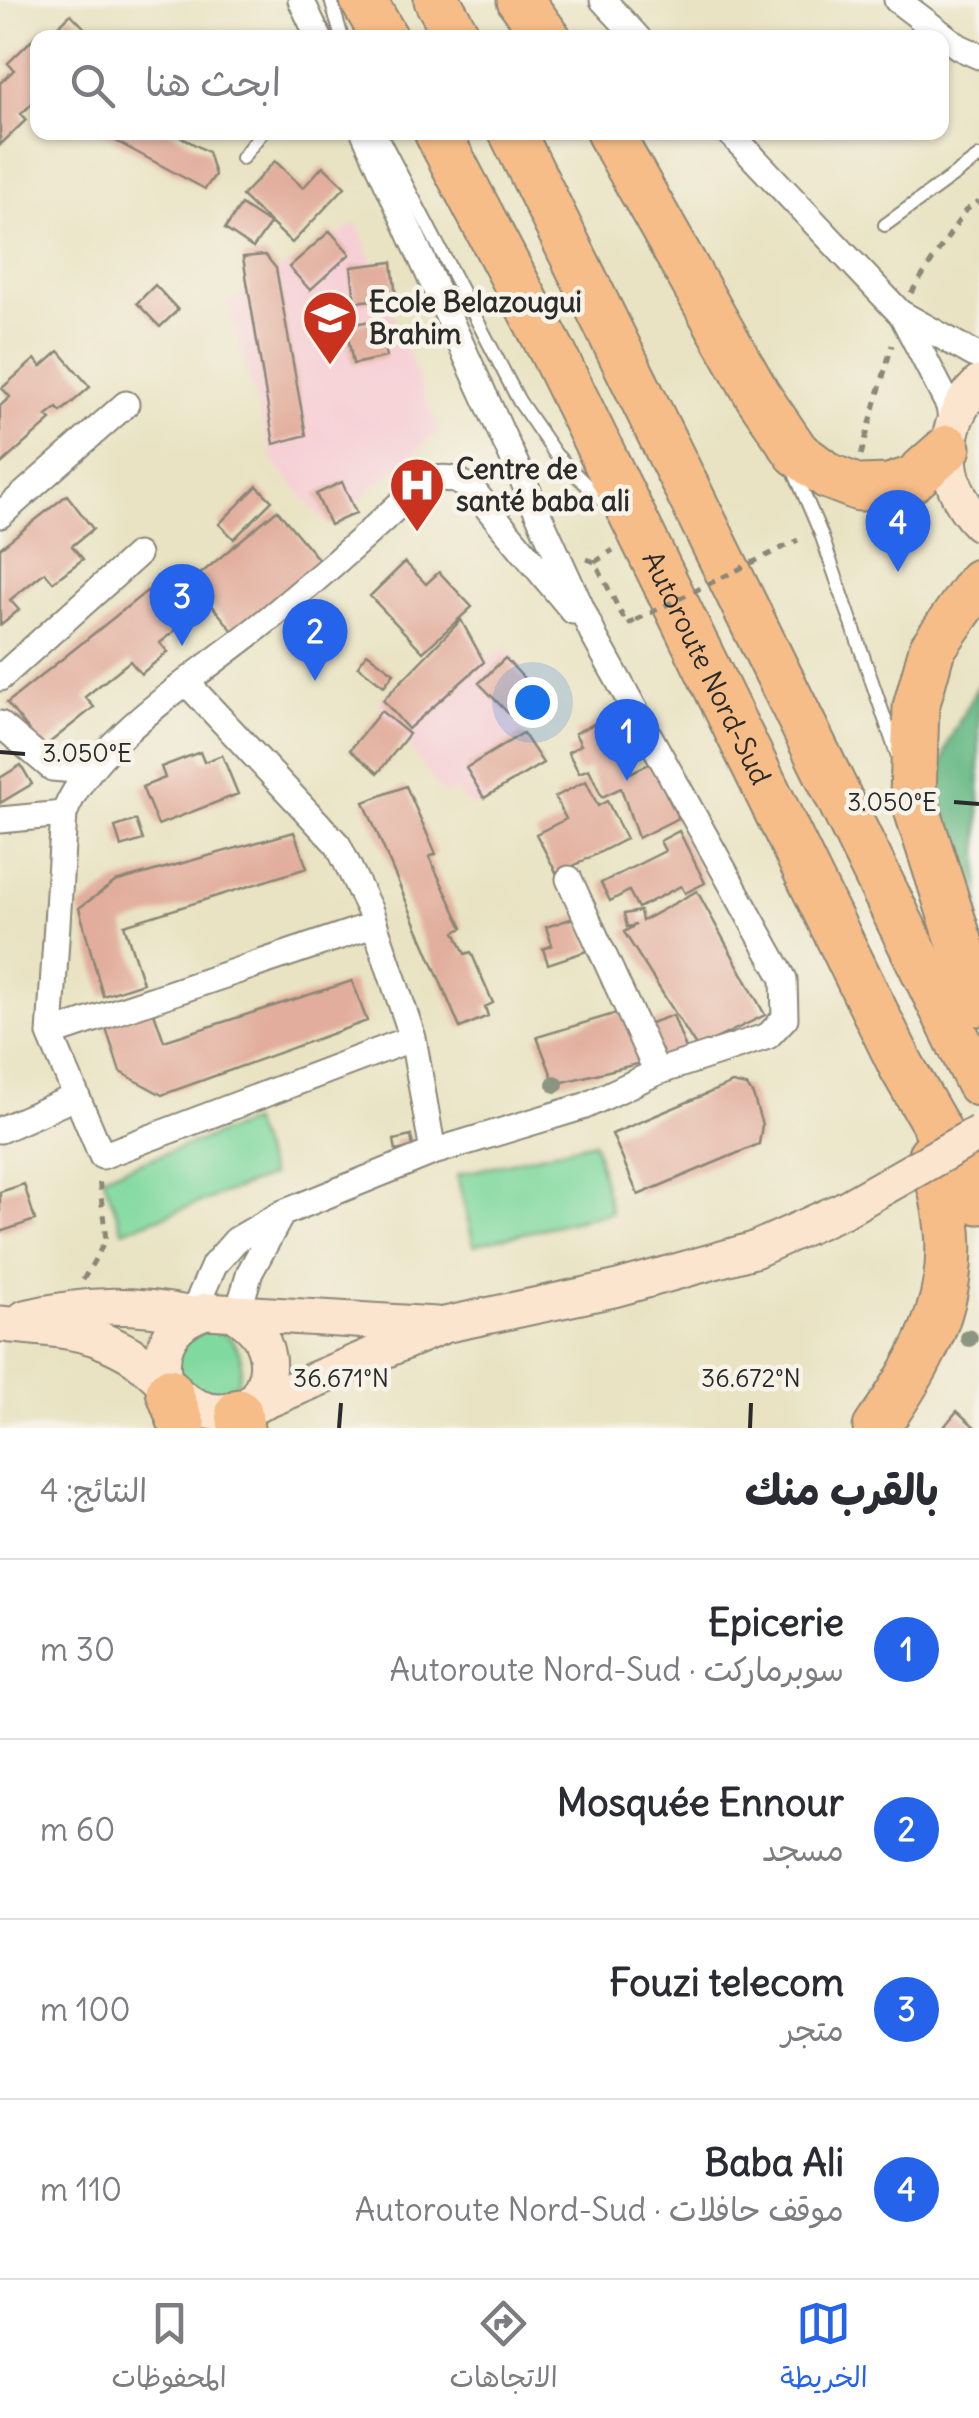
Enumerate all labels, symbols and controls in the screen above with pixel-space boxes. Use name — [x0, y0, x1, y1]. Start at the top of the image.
search box — [30, 30, 949, 140]
icon: search — [65, 58, 120, 113]
text: ابحث هنا — [145, 59, 281, 106]
place label: Ecole Belazougui Brahim — [369, 284, 582, 352]
school or university icon: Ecole Belazougui Brahim — [300, 288, 360, 367]
place label: Centre de santé baba ali — [456, 451, 630, 519]
hospital icon: Centre de santé baba ali — [387, 455, 447, 534]
pin: 4 — [866, 490, 930, 572]
street label: Autoroute Nord-Sud — [635, 545, 779, 790]
pin: 3 — [150, 564, 214, 646]
pin: 2 — [282, 598, 348, 681]
your location — [507, 677, 558, 728]
pin: 1 — [594, 698, 660, 781]
text: 3.050°E — [42, 737, 132, 769]
text: 3.050°E — [847, 786, 937, 818]
text: 36.671°N — [293, 1362, 389, 1394]
text: 36.672°N — [701, 1362, 801, 1394]
text: بالقرب منك — [745, 1464, 939, 1516]
text: النتائج: 4 — [40, 1470, 147, 1511]
text: Epicerie — [708, 1599, 844, 1646]
text: 30 m — [40, 1629, 115, 1670]
text: 1 — [900, 1629, 913, 1670]
text: سوبرماركت · Autoroute Nord-Sud — [389, 1649, 844, 1690]
text: Mosquée Ennour — [557, 1779, 844, 1826]
text: 60 m — [40, 1809, 115, 1850]
text: 2 — [898, 1809, 915, 1850]
text: مسجد — [762, 1829, 844, 1870]
text: Fouzi telecom — [609, 1959, 844, 2006]
text: 100 m — [40, 1989, 131, 2030]
text: 3 — [897, 1989, 916, 2030]
text: متجر — [781, 2009, 844, 2050]
text: Baba Ali — [704, 2139, 844, 2186]
text: 110 m — [40, 2169, 122, 2210]
text: 4 — [897, 2169, 916, 2210]
text: موقف حافلات · Autoroute Nord-Sud — [355, 2189, 844, 2230]
tab: المحفوظات — [111, 2296, 227, 2402]
tab: الاتجاهات — [449, 2296, 558, 2402]
tab: الخريطة — [780, 2296, 868, 2402]

